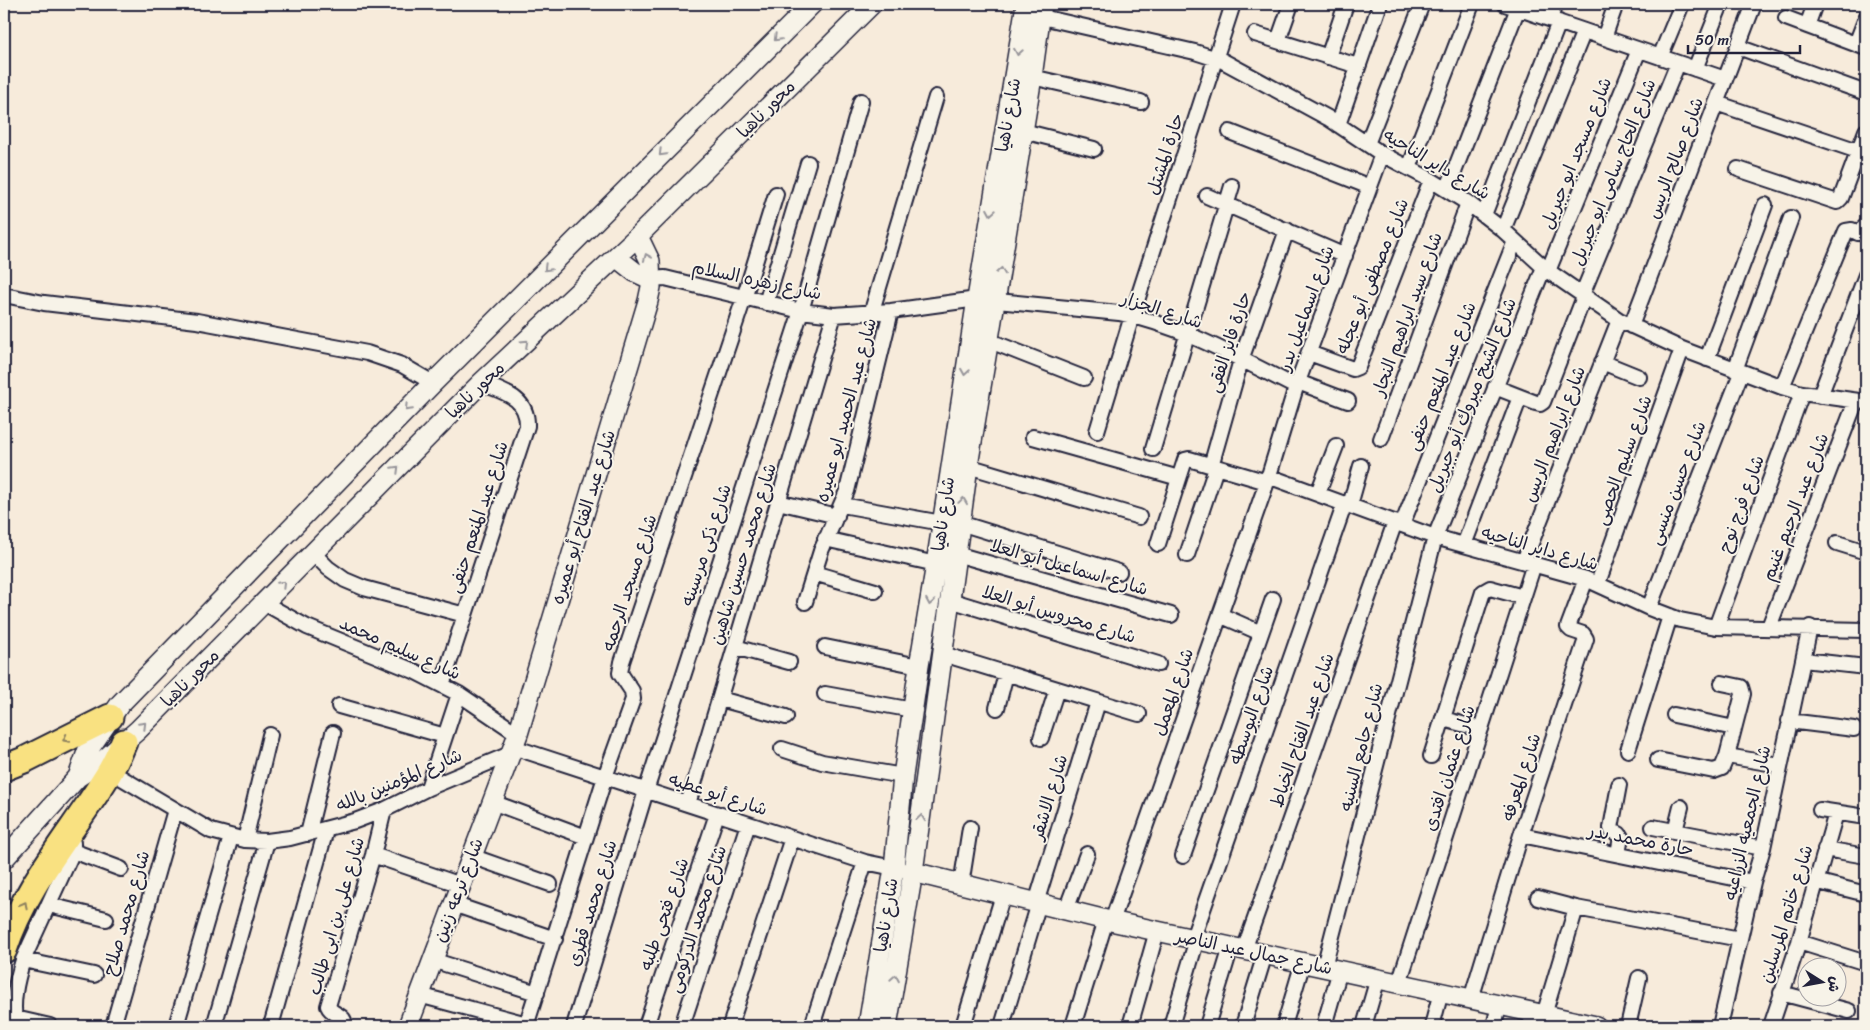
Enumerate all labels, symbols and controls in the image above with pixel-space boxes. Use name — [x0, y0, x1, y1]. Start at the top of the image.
scale bar — [1688, 22, 1800, 54]
text: 50 m — [1695, 27, 1730, 53]
one-way arrow — [774, 32, 783, 41]
one-way arrow — [1014, 47, 1024, 56]
street label: محور ناهيا — [729, 72, 803, 146]
street label: شارع مسجد ابو جبريل — [1531, 72, 1621, 234]
street label: شارع الحاج سامى ابو جبريل — [1561, 74, 1665, 270]
street label: شارع ناهيا — [986, 75, 1030, 155]
street label: شارع صالح الريس — [1637, 92, 1713, 224]
street label: حارة المشتل — [1137, 109, 1193, 199]
street label: شارع داير الناحيه — [1377, 119, 1497, 209]
one-way arrow — [659, 147, 668, 156]
street label: شارع مصطفى أبو عجله — [1326, 193, 1418, 359]
one-way arrow — [987, 208, 997, 216]
street label: شارع سيد ابراهيم النجار — [1362, 227, 1452, 403]
street label: شارع اسماعيل بدر — [1268, 241, 1344, 377]
street label: شارع زهره السلام — [689, 251, 825, 309]
one-way arrow — [643, 253, 653, 262]
one-way arrow — [544, 262, 553, 271]
one-way arrow — [995, 267, 1006, 275]
street label: شارع الجزار — [1115, 281, 1207, 338]
street label: حارة فايز الفقى — [1198, 287, 1260, 397]
street label: شارع الشيخ مبروك أبو جبريل — [1418, 292, 1526, 498]
street label: شارع عبد المنعم حنفى — [1396, 297, 1486, 455]
street label: شارع عبد الحميد ابو عميره — [806, 314, 886, 506]
one-way arrow — [519, 339, 528, 348]
street label: محور ناهيا — [437, 353, 513, 427]
street label: شارع ابراهيم الريس — [1513, 361, 1595, 507]
one-way arrow — [960, 369, 971, 377]
street label: شارع سليم الحصى — [1585, 390, 1661, 530]
one-way arrow — [405, 402, 414, 411]
street label: شارع حسن منسى — [1639, 416, 1715, 550]
street label: شارع عبد الفتاح أبو عميره — [541, 426, 625, 608]
street label: شارع عبد الرحيم غنيم — [1752, 428, 1838, 586]
street label: شارع عبد المنعم حنفى — [438, 437, 518, 597]
street label: شارع فرج نوح — [1708, 450, 1774, 558]
street label: شارع محمد حسين شاهين — [700, 459, 786, 649]
one-way arrow — [390, 466, 399, 475]
street label: شارع ناهيا — [922, 475, 964, 553]
street label: شارع ذكى مرسينه — [671, 480, 741, 610]
one-way arrow — [957, 496, 968, 504]
street label: شارع مسجد الرحمه — [592, 510, 666, 656]
street label: شارع داير الناحيه — [1477, 516, 1603, 580]
street label: شارع اسماعيل أبو العلا — [986, 529, 1152, 605]
street label: شارع محروس أبو العلا — [978, 575, 1140, 653]
one-way arrow — [276, 581, 285, 590]
one-way arrow — [925, 598, 935, 607]
street label: شارع سليم محمد — [334, 607, 466, 689]
street label: محور ناهيا — [153, 641, 227, 715]
street label: شارع المعمل — [1143, 644, 1203, 740]
street label: شارع عبد الفتاح الخياط — [1261, 648, 1343, 812]
street label: شارع البوسطه — [1219, 661, 1283, 769]
street label: شارع جامع السنيه — [1330, 679, 1392, 815]
street label: شارع عثمان افتدى — [1413, 701, 1485, 835]
one-way arrow — [137, 722, 146, 731]
street label: شارع المعرفه — [1492, 729, 1550, 825]
one-way arrow — [62, 733, 71, 743]
street label: شارع المؤمنين بالله — [331, 739, 467, 821]
street label: شارع الجمعيه الزراعيه — [1714, 742, 1780, 904]
street label: شارع الاشقر — [1020, 750, 1077, 846]
street label: شارع أبو عطيه — [664, 763, 772, 825]
one-way arrow — [915, 813, 926, 821]
street label: حارة محمد بدر — [1583, 814, 1697, 866]
street label: شارع على بن ابى طالب — [298, 833, 374, 999]
street label: شارع ترعه زنين — [423, 833, 493, 947]
street label: شارع محمد قطرى — [558, 836, 626, 970]
street label: شارع محمد الدركومى — [658, 841, 736, 997]
street label: شارع خاتم المرسلين — [1750, 841, 1822, 987]
street label: شارع محمد صلاح — [93, 846, 159, 980]
street label: شارع فتحى طلبه — [630, 853, 698, 975]
street label: شارع ناهيا — [864, 875, 908, 955]
one-way arrow — [17, 902, 27, 911]
street label: شارع جمال عبد الناصر — [1171, 919, 1335, 984]
north arrow — [1798, 958, 1848, 1008]
one-way arrow — [889, 974, 899, 983]
text: ش — [1821, 974, 1848, 994]

